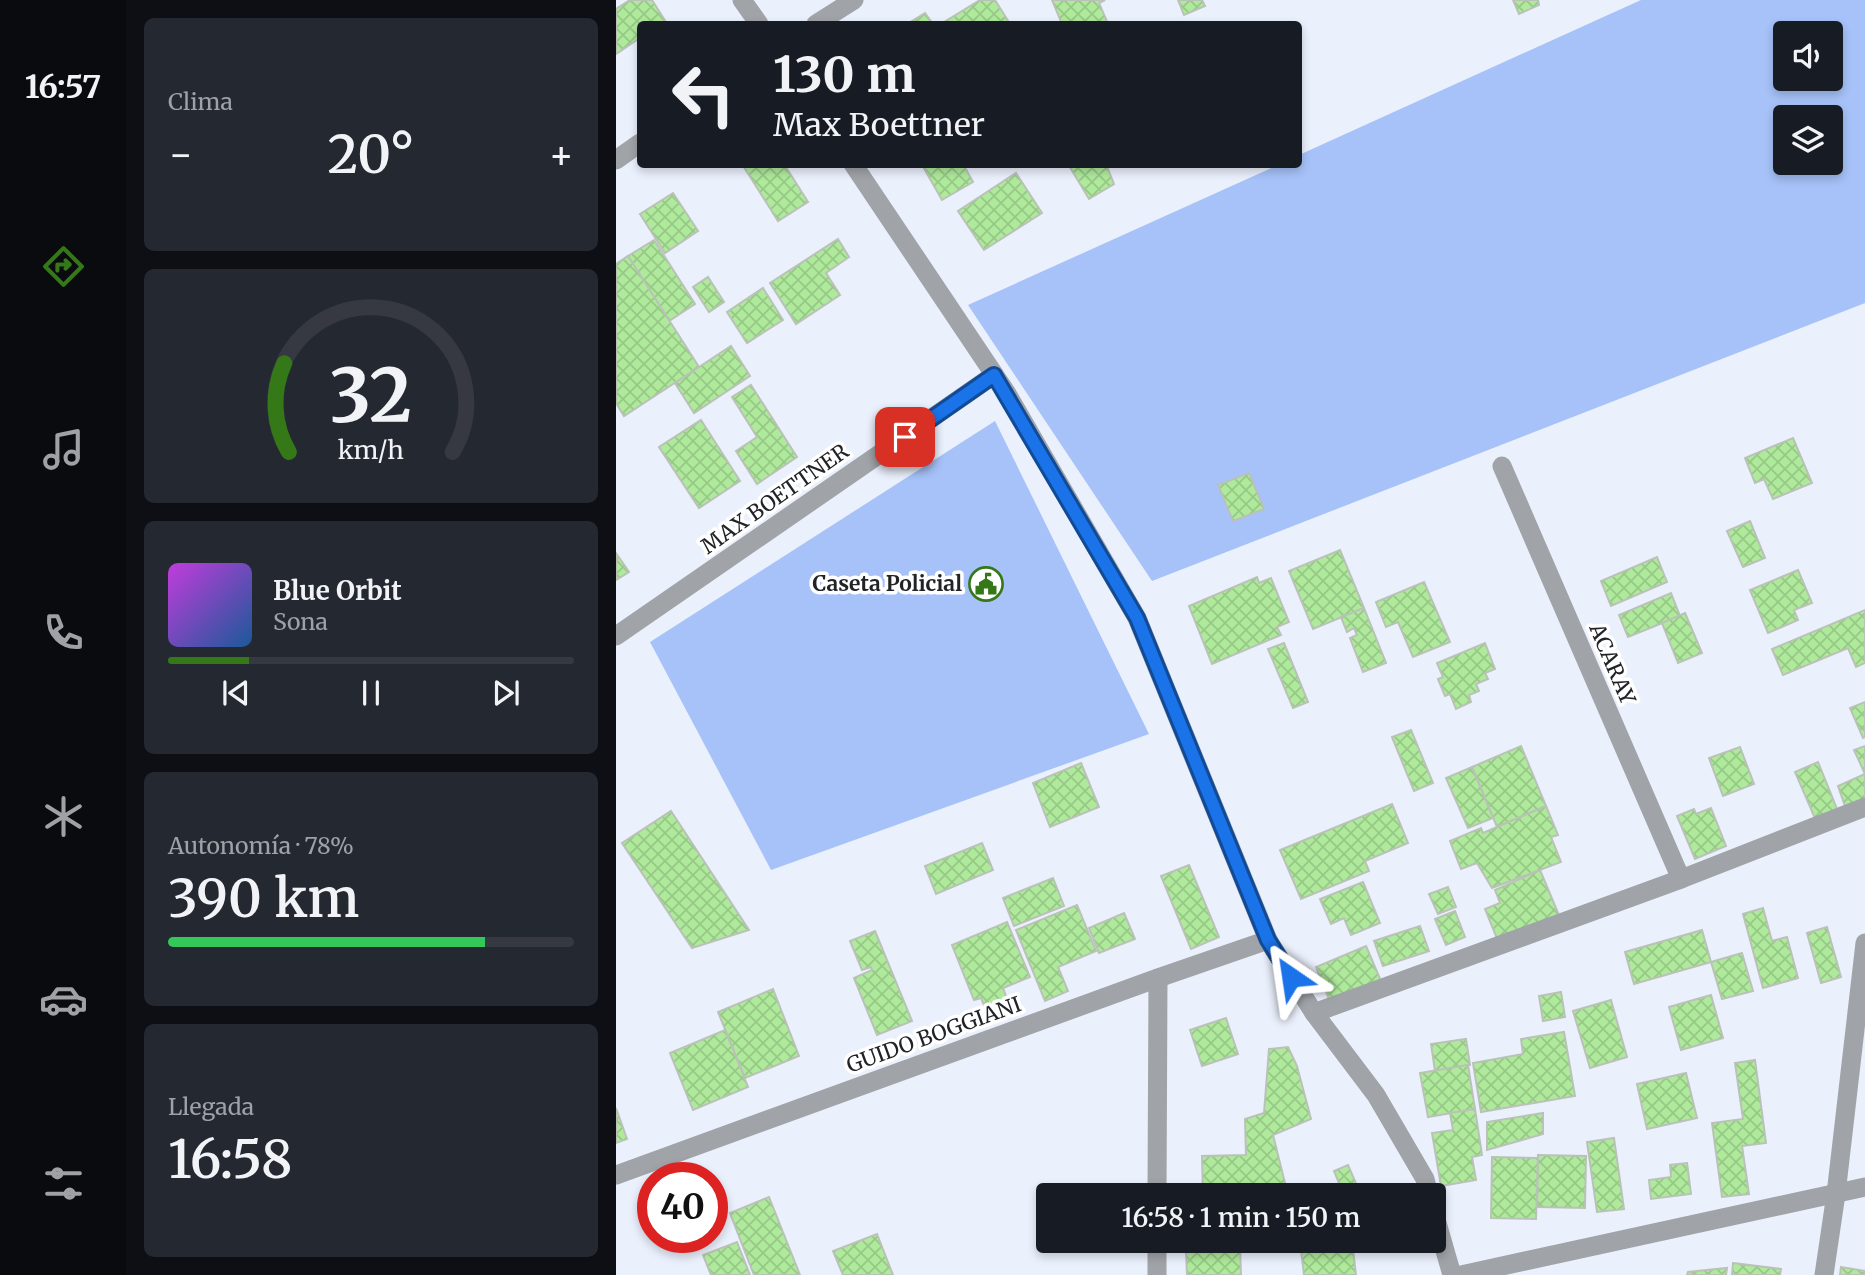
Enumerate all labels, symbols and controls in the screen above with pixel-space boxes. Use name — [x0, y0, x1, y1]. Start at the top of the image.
map controls — [1773, 21, 1843, 175]
button: sound — [1773, 21, 1843, 91]
text: 130 m — [773, 44, 916, 105]
icon: left — [658, 49, 749, 140]
text: 16:57 — [25, 67, 101, 107]
text: Clima — [168, 87, 233, 116]
text: Max Boettner — [773, 105, 985, 145]
button: layers — [1773, 105, 1843, 175]
text: 20° — [328, 122, 414, 187]
text: − — [168, 131, 193, 178]
text: + — [549, 131, 574, 178]
icon: directions — [39, 242, 88, 291]
text: 32 — [330, 351, 412, 443]
pin — [875, 407, 935, 467]
icon: arrive — [886, 418, 924, 456]
icon: music — [39, 425, 88, 474]
text: km/h — [338, 434, 404, 466]
street label: MAX BOETTNER — [696, 437, 854, 560]
public building icon: Caseta Policial — [967, 565, 1005, 603]
place label: Caseta Policial — [813, 570, 962, 597]
text: Blue Orbit — [273, 574, 402, 607]
text: Sona — [273, 607, 328, 636]
icon: phone — [39, 608, 88, 657]
street label: ACARAY — [1583, 618, 1642, 709]
icon: previous — [217, 674, 255, 712]
icon: pause — [352, 674, 390, 712]
icon: next — [487, 674, 525, 712]
icon: climate — [39, 792, 88, 841]
text: Autonomía · 78% — [168, 831, 354, 860]
text: 390 km — [168, 866, 359, 931]
position arrow — [1254, 940, 1328, 1014]
icon: car — [39, 975, 88, 1024]
street label: GUIDO BOGGIANI — [843, 990, 1025, 1079]
text: Llegada — [168, 1092, 254, 1121]
text: 16:58 — [168, 1127, 293, 1192]
icon: filters — [39, 1159, 88, 1208]
speed limit sign: 40 — [637, 1162, 728, 1253]
text: 16:58 · 1 min · 150 m — [1122, 1201, 1360, 1234]

